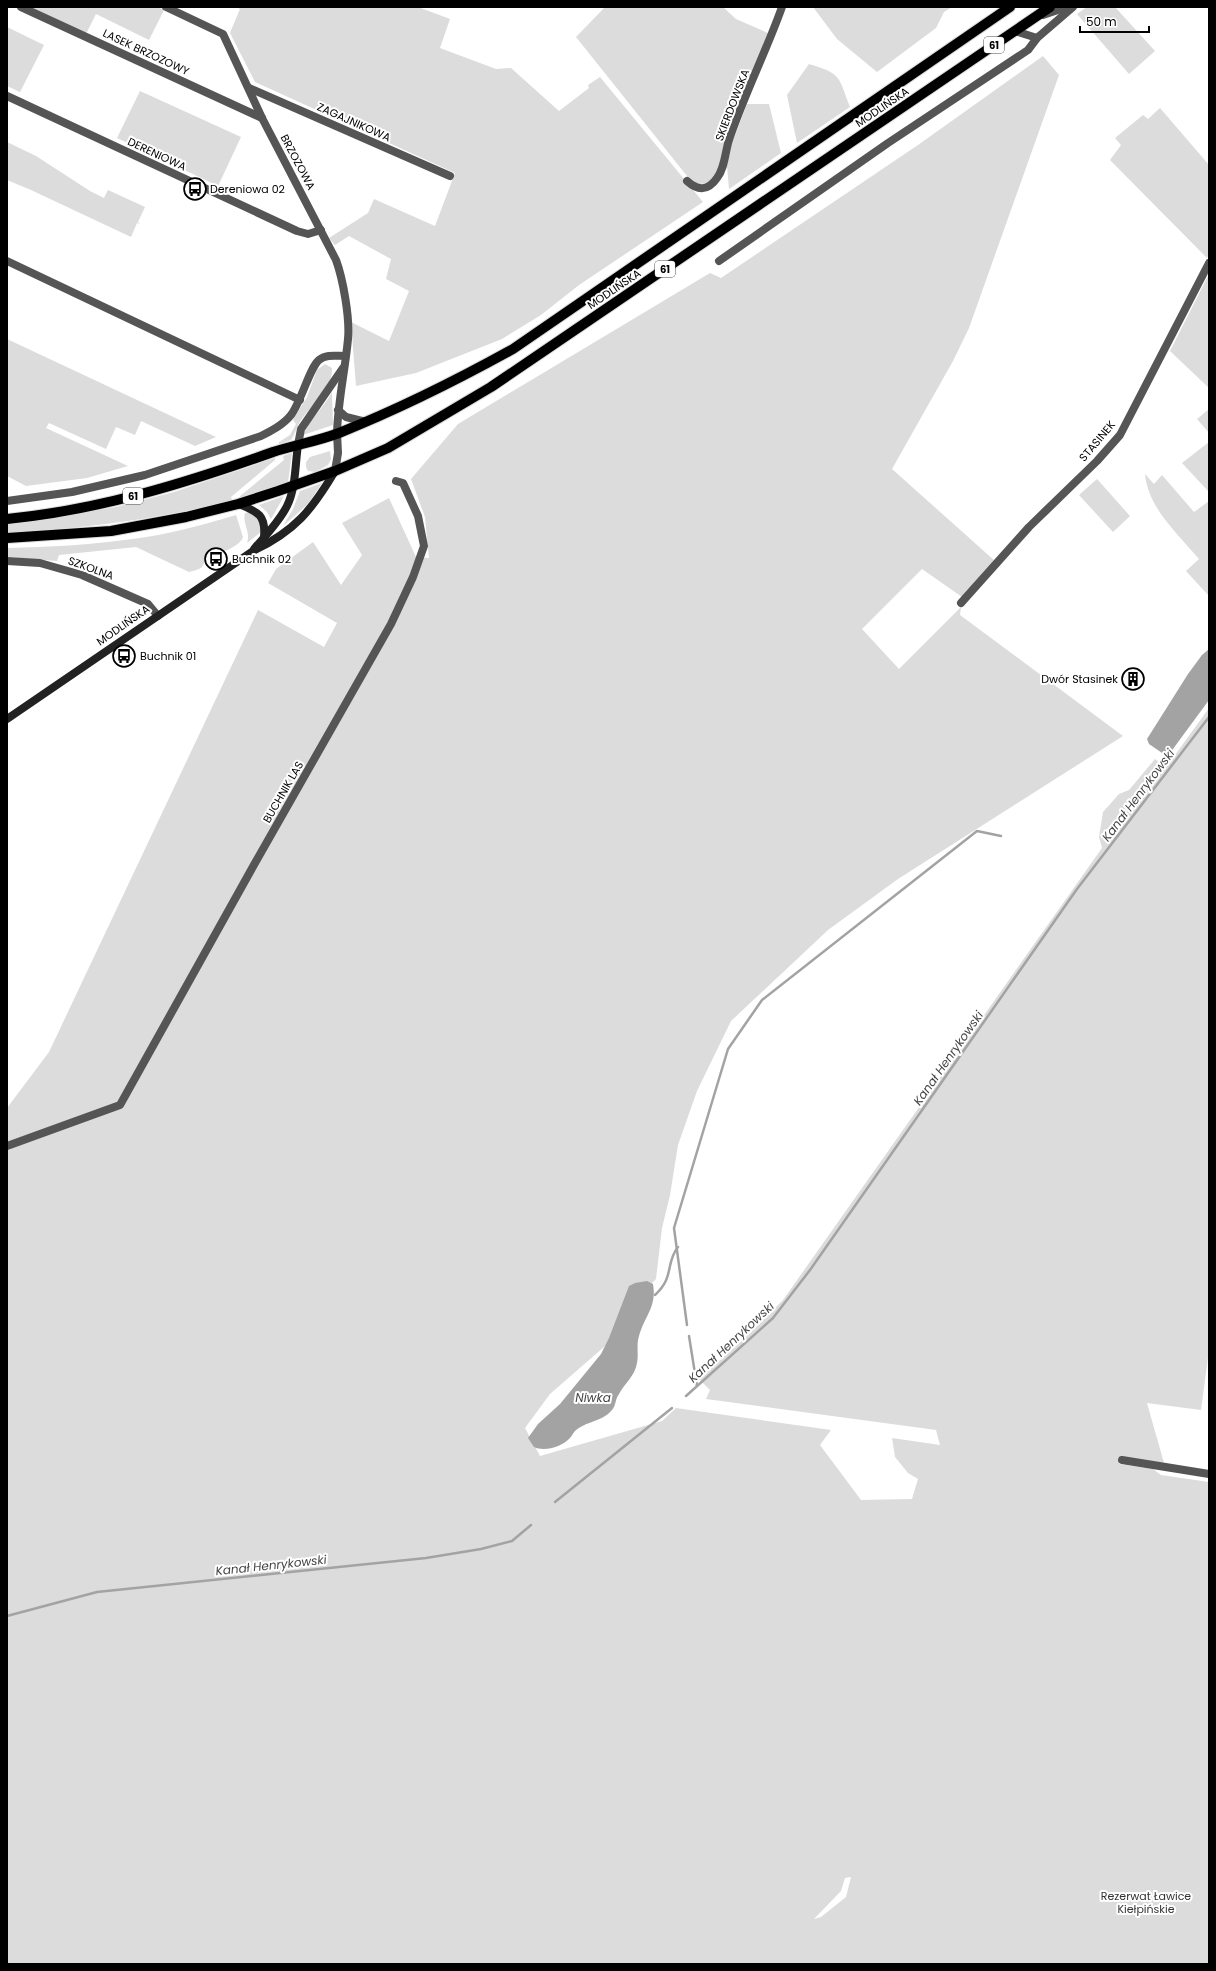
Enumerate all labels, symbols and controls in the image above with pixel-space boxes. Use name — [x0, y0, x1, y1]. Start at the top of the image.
scale bar — [1080, 8, 1149, 34]
text: 50 m — [1086, 13, 1117, 30]
street label: LASEK BRZOZOWY — [100, 25, 192, 79]
road number: 61 — [984, 37, 1004, 53]
street label: SKIERDOWSKA — [711, 66, 753, 143]
street label: MODLIŃSKA — [852, 83, 912, 131]
street label: ZAGAJNIKOWA — [315, 99, 394, 146]
street label: BRZOZOWA — [277, 131, 320, 193]
street label: DERENIOWA — [125, 133, 189, 175]
bus stop icon: Dereniowa 02 — [182, 176, 208, 202]
place label: Dereniowa 02 — [210, 181, 285, 197]
road number: 61 — [655, 261, 675, 277]
street label: MODLIŃSKA — [584, 265, 644, 313]
street label: STASINEK — [1075, 417, 1119, 465]
road number: 61 — [123, 488, 143, 504]
bus stop icon: Buchnik 02 — [203, 546, 229, 572]
place label: Buchnik 02 — [232, 551, 291, 567]
street label: SZKOLNA — [66, 552, 117, 584]
street label: MODLIŃSKA — [93, 600, 153, 649]
bus stop icon: Buchnik 01 — [111, 643, 137, 669]
place label: Buchnik 01 — [140, 648, 196, 664]
building icon: Dwór Stasinek — [1120, 666, 1146, 692]
place label: Dwór Stasinek — [1041, 671, 1118, 687]
water label: Kanał Henrykowski — [1098, 745, 1179, 845]
street label: BUCHNIK LAS — [259, 758, 307, 826]
water label: Kanał Henrykowski — [909, 1007, 988, 1109]
water label: Kanał Henrykowski — [684, 1297, 778, 1386]
water label: Niwka — [575, 1389, 611, 1406]
water label: Kanał Henrykowski — [215, 1551, 328, 1579]
park label: Rezerwat Ławice Kiełpińskie — [1101, 1888, 1191, 1917]

